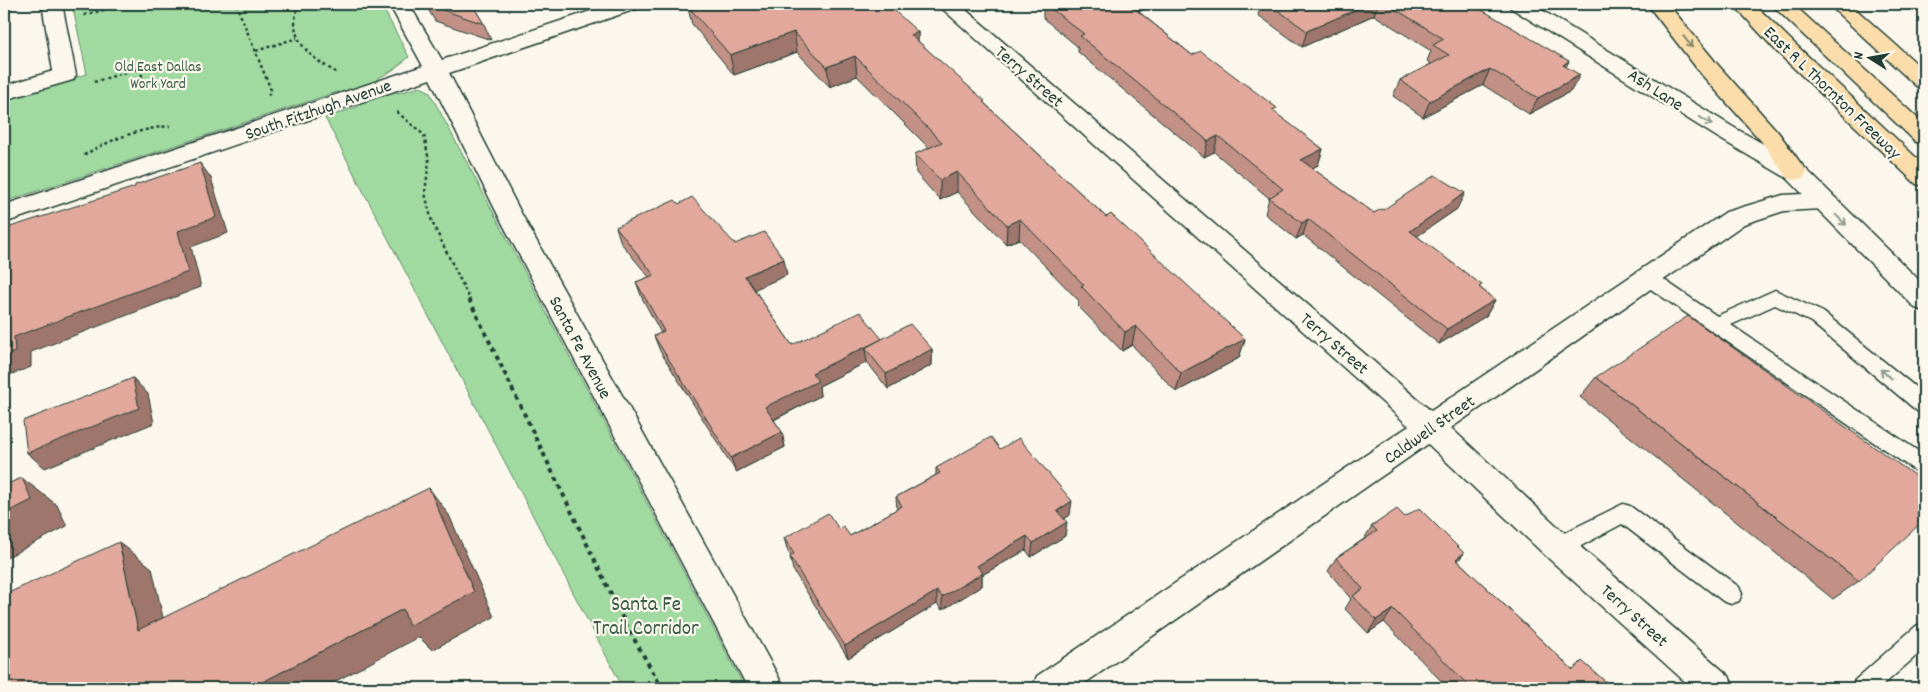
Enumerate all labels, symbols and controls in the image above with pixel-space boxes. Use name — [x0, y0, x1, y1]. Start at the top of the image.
street label: East R L Thornton Freeway — [1757, 21, 1906, 167]
north arrow — [1846, 32, 1896, 82]
one-way arrow — [1682, 35, 1693, 48]
street label: Terry Street — [989, 41, 1068, 115]
text: N — [1849, 51, 1870, 61]
park label: Old East Dallas Work Yard — [114, 57, 202, 96]
street label: Ash Lane — [1622, 64, 1687, 118]
street label: South Fitzhugh Avenue — [242, 75, 395, 148]
one-way arrow — [1698, 116, 1712, 126]
one-way arrow — [1835, 214, 1847, 226]
street label: Santa Fe Avenue — [541, 292, 616, 404]
street label: Terry Street — [1294, 308, 1373, 382]
one-way arrow — [1880, 369, 1893, 380]
street label: Caldwell Street — [1380, 390, 1481, 472]
street label: Terry Street — [1594, 580, 1673, 654]
park label: Santa Fe Trail Corridor — [593, 591, 699, 645]

